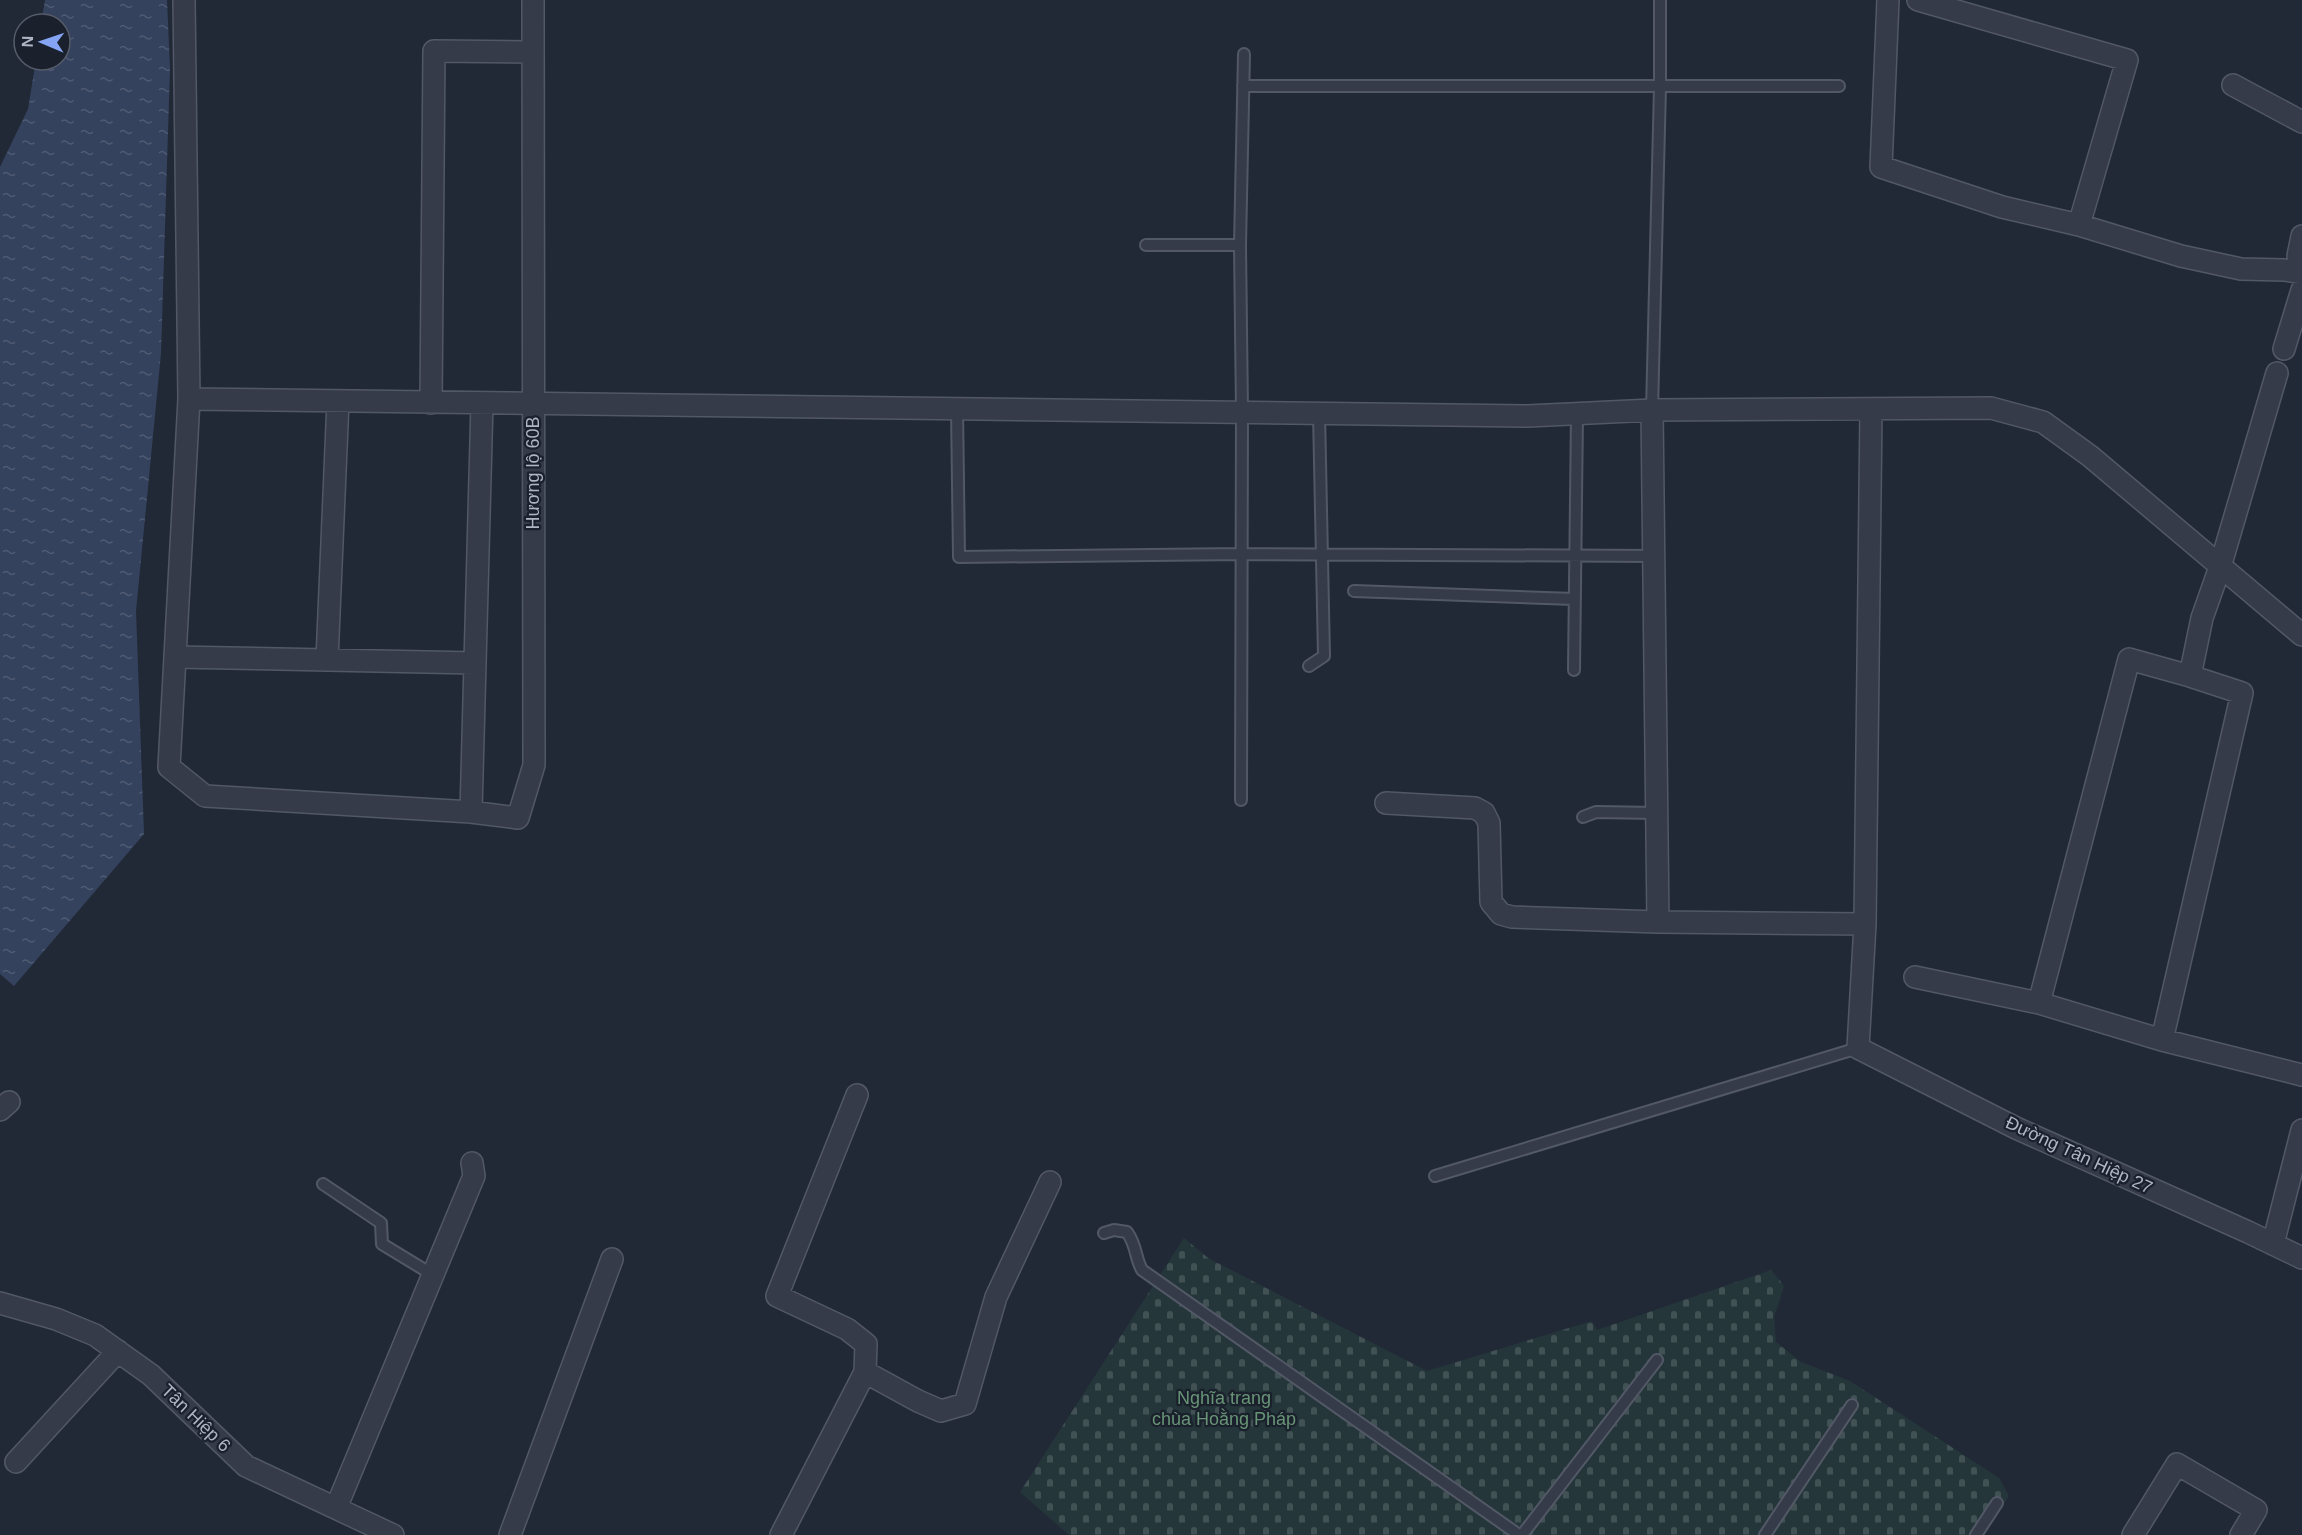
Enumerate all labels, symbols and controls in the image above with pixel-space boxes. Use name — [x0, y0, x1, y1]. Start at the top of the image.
north arrow — [12, 12, 72, 72]
text: N — [19, 35, 36, 48]
street label: Hương lộ 60B — [523, 417, 543, 529]
street label: Đường Tân Hiệp 27 — [2002, 1112, 2156, 1198]
street label: Tân Hiệp 6 — [157, 1380, 235, 1456]
park label: Nghĩa trang chùa Hoằng Pháp — [1152, 1388, 1296, 1429]

